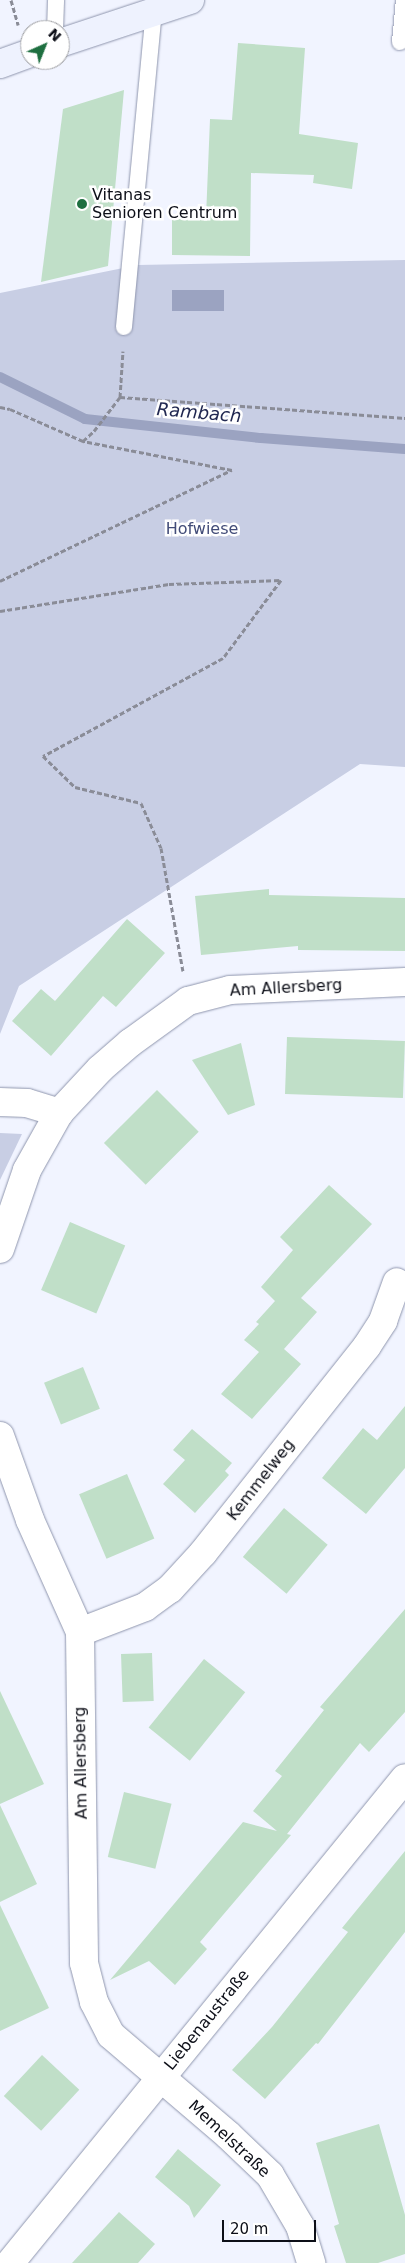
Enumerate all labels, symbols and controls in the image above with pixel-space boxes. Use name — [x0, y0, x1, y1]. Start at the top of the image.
north arrow — [20, 20, 70, 70]
text: N — [45, 25, 64, 45]
place label: Vitanas Senioren Centrum — [92, 185, 237, 223]
marker: Vitanas Senioren Centrum — [76, 198, 88, 210]
water label: Rambach — [156, 399, 242, 427]
park label: Hofwiese — [166, 519, 238, 539]
street label: Am Allersberg — [229, 975, 343, 1001]
street label: Kemmelweg — [223, 1435, 299, 1525]
street label: Am Allersberg — [70, 1707, 92, 1819]
street label: Liebenaustraße — [160, 1966, 254, 2074]
street label: Memelstraße — [184, 2096, 274, 2182]
scale bar — [225, 2210, 319, 2242]
text: 20 m — [230, 2220, 268, 2238]

